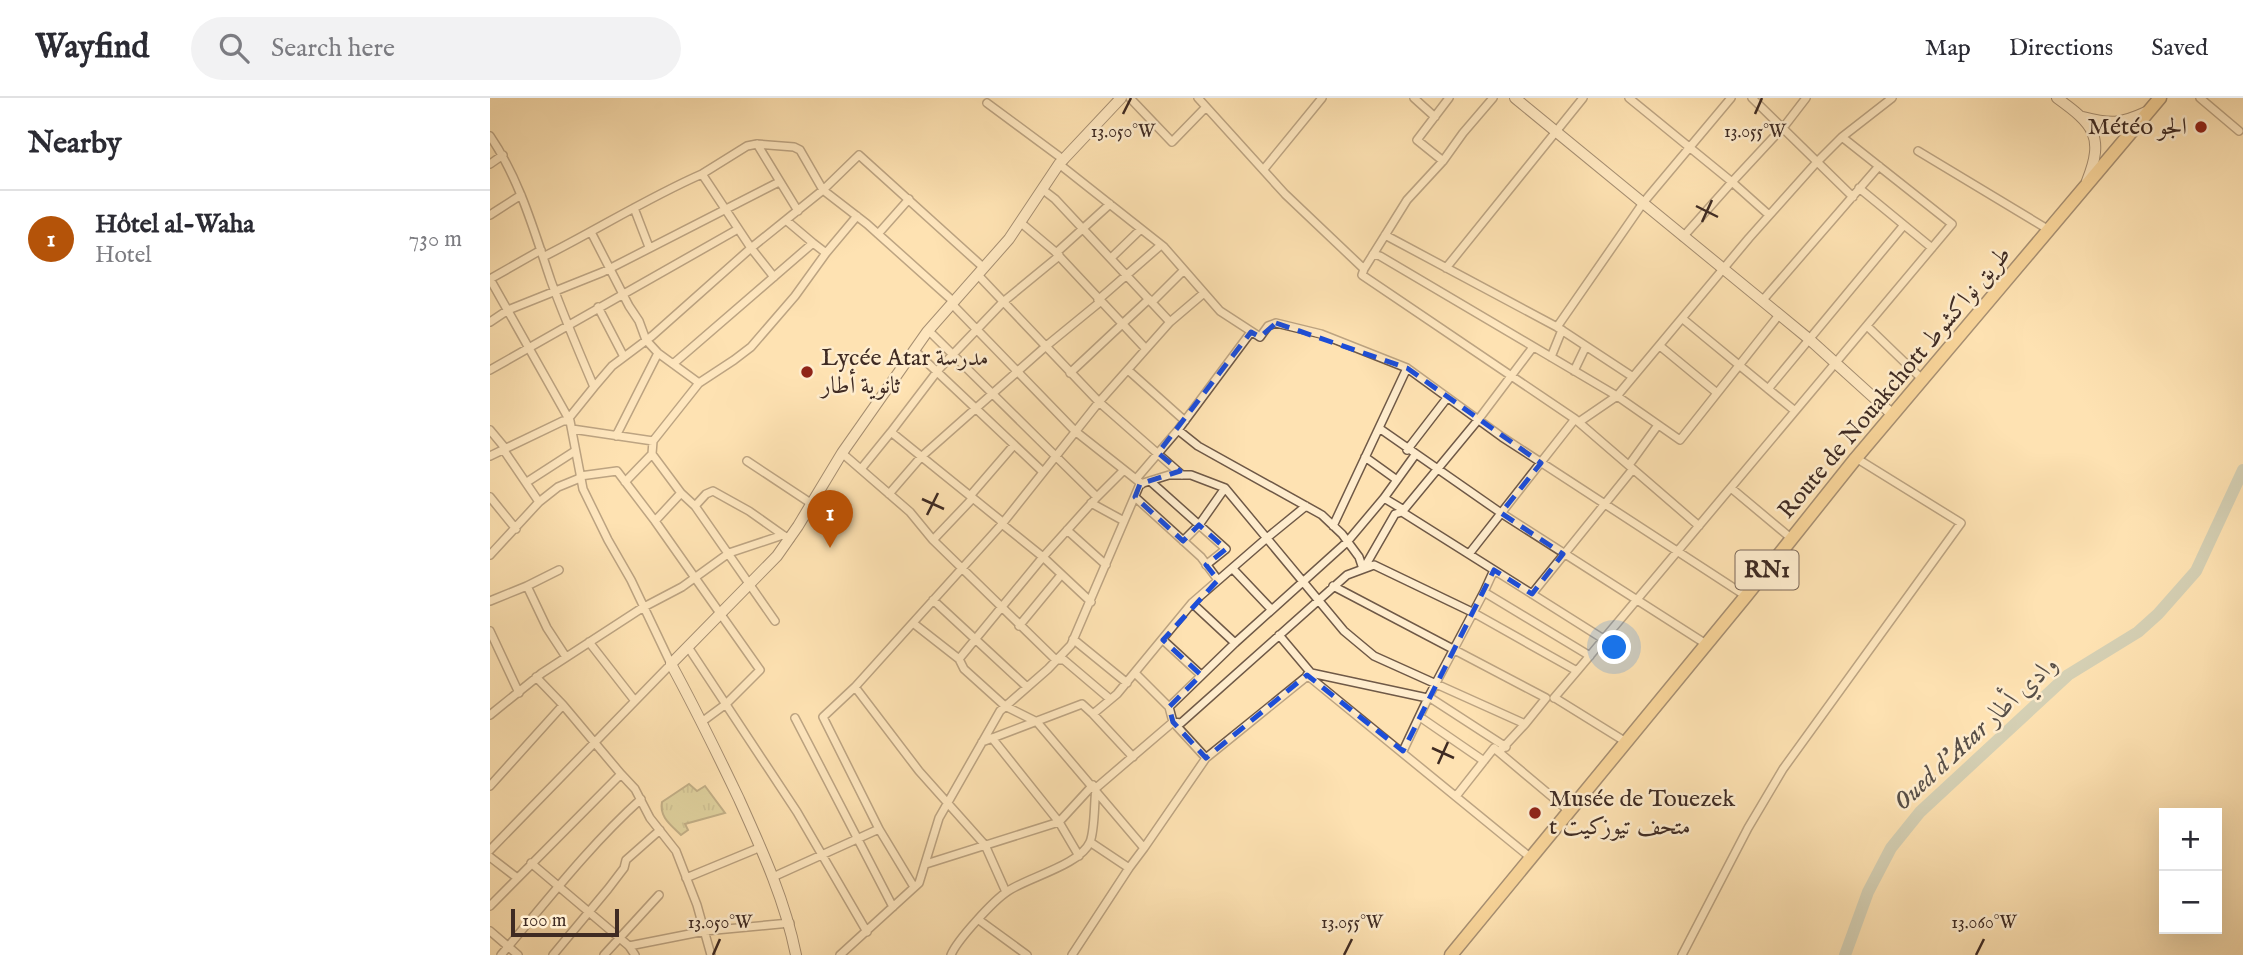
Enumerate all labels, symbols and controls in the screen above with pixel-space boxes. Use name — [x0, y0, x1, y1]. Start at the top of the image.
search box — [191, 17, 681, 80]
text: Wayfind — [35, 27, 149, 69]
icon: search — [215, 29, 253, 67]
text: Search here — [271, 32, 395, 65]
text: Map — [1925, 33, 1971, 64]
text: Directions — [2009, 33, 2113, 64]
text: Saved — [2151, 33, 2208, 64]
place label: Météo الجو — [2088, 112, 2187, 143]
marker: Météo الجو — [2193, 119, 2209, 135]
text: 13.050°W — [1091, 121, 1156, 144]
text: 13.055°W — [1724, 121, 1787, 144]
text: Nearby — [28, 125, 121, 163]
text: Hôtel al-Waha — [95, 208, 255, 241]
text: 1 — [47, 225, 55, 254]
text: 730 m — [409, 225, 462, 254]
street label: Route de Nouakchott طريق نواكشوط — [1772, 240, 2018, 526]
text: Hotel — [95, 241, 152, 270]
place label: Lycée Atar مدرسة ثانوية أطار — [819, 343, 989, 402]
marker: Lycée Atar مدرسة ثانوية أطار — [799, 364, 815, 380]
pin: 1 — [807, 490, 853, 548]
road number: RN1 — [1736, 550, 1798, 590]
your location — [1597, 630, 1631, 664]
water label: Oued d'Atar وادي أطار — [1885, 646, 2068, 820]
place label: Musée de Touezek t متحف تيوزكيت — [1549, 784, 1735, 843]
marker: Musée de Touezek t متحف تيوزكيت — [1527, 805, 1543, 821]
map controls — [2159, 808, 2222, 934]
button: + — [2159, 808, 2222, 871]
button: − — [2159, 871, 2222, 934]
scale bar — [511, 906, 620, 938]
text: 100 m — [522, 909, 566, 933]
text: 13.050°W — [688, 912, 753, 935]
text: 13.055°W — [1321, 912, 1384, 935]
text: 13.060°W — [1951, 912, 2018, 935]

